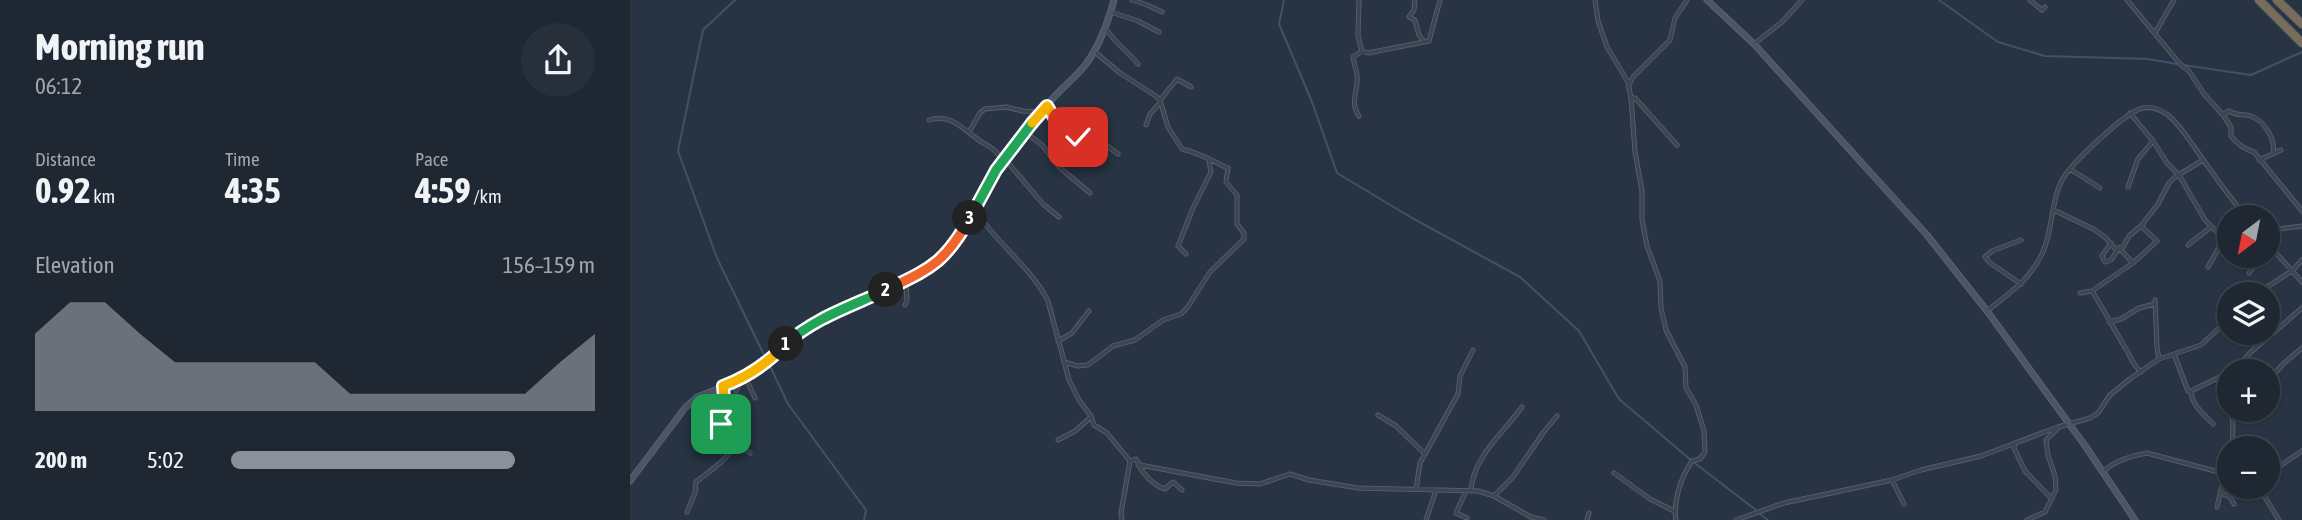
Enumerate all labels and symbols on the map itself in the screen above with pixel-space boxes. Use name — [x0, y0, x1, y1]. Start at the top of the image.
pin — [1048, 107, 1108, 167]
pin: 3 — [952, 200, 988, 235]
north arrow — [2217, 205, 2280, 268]
pin: 2 — [868, 272, 904, 308]
pin: 1 — [768, 326, 804, 362]
pin — [691, 394, 751, 454]

